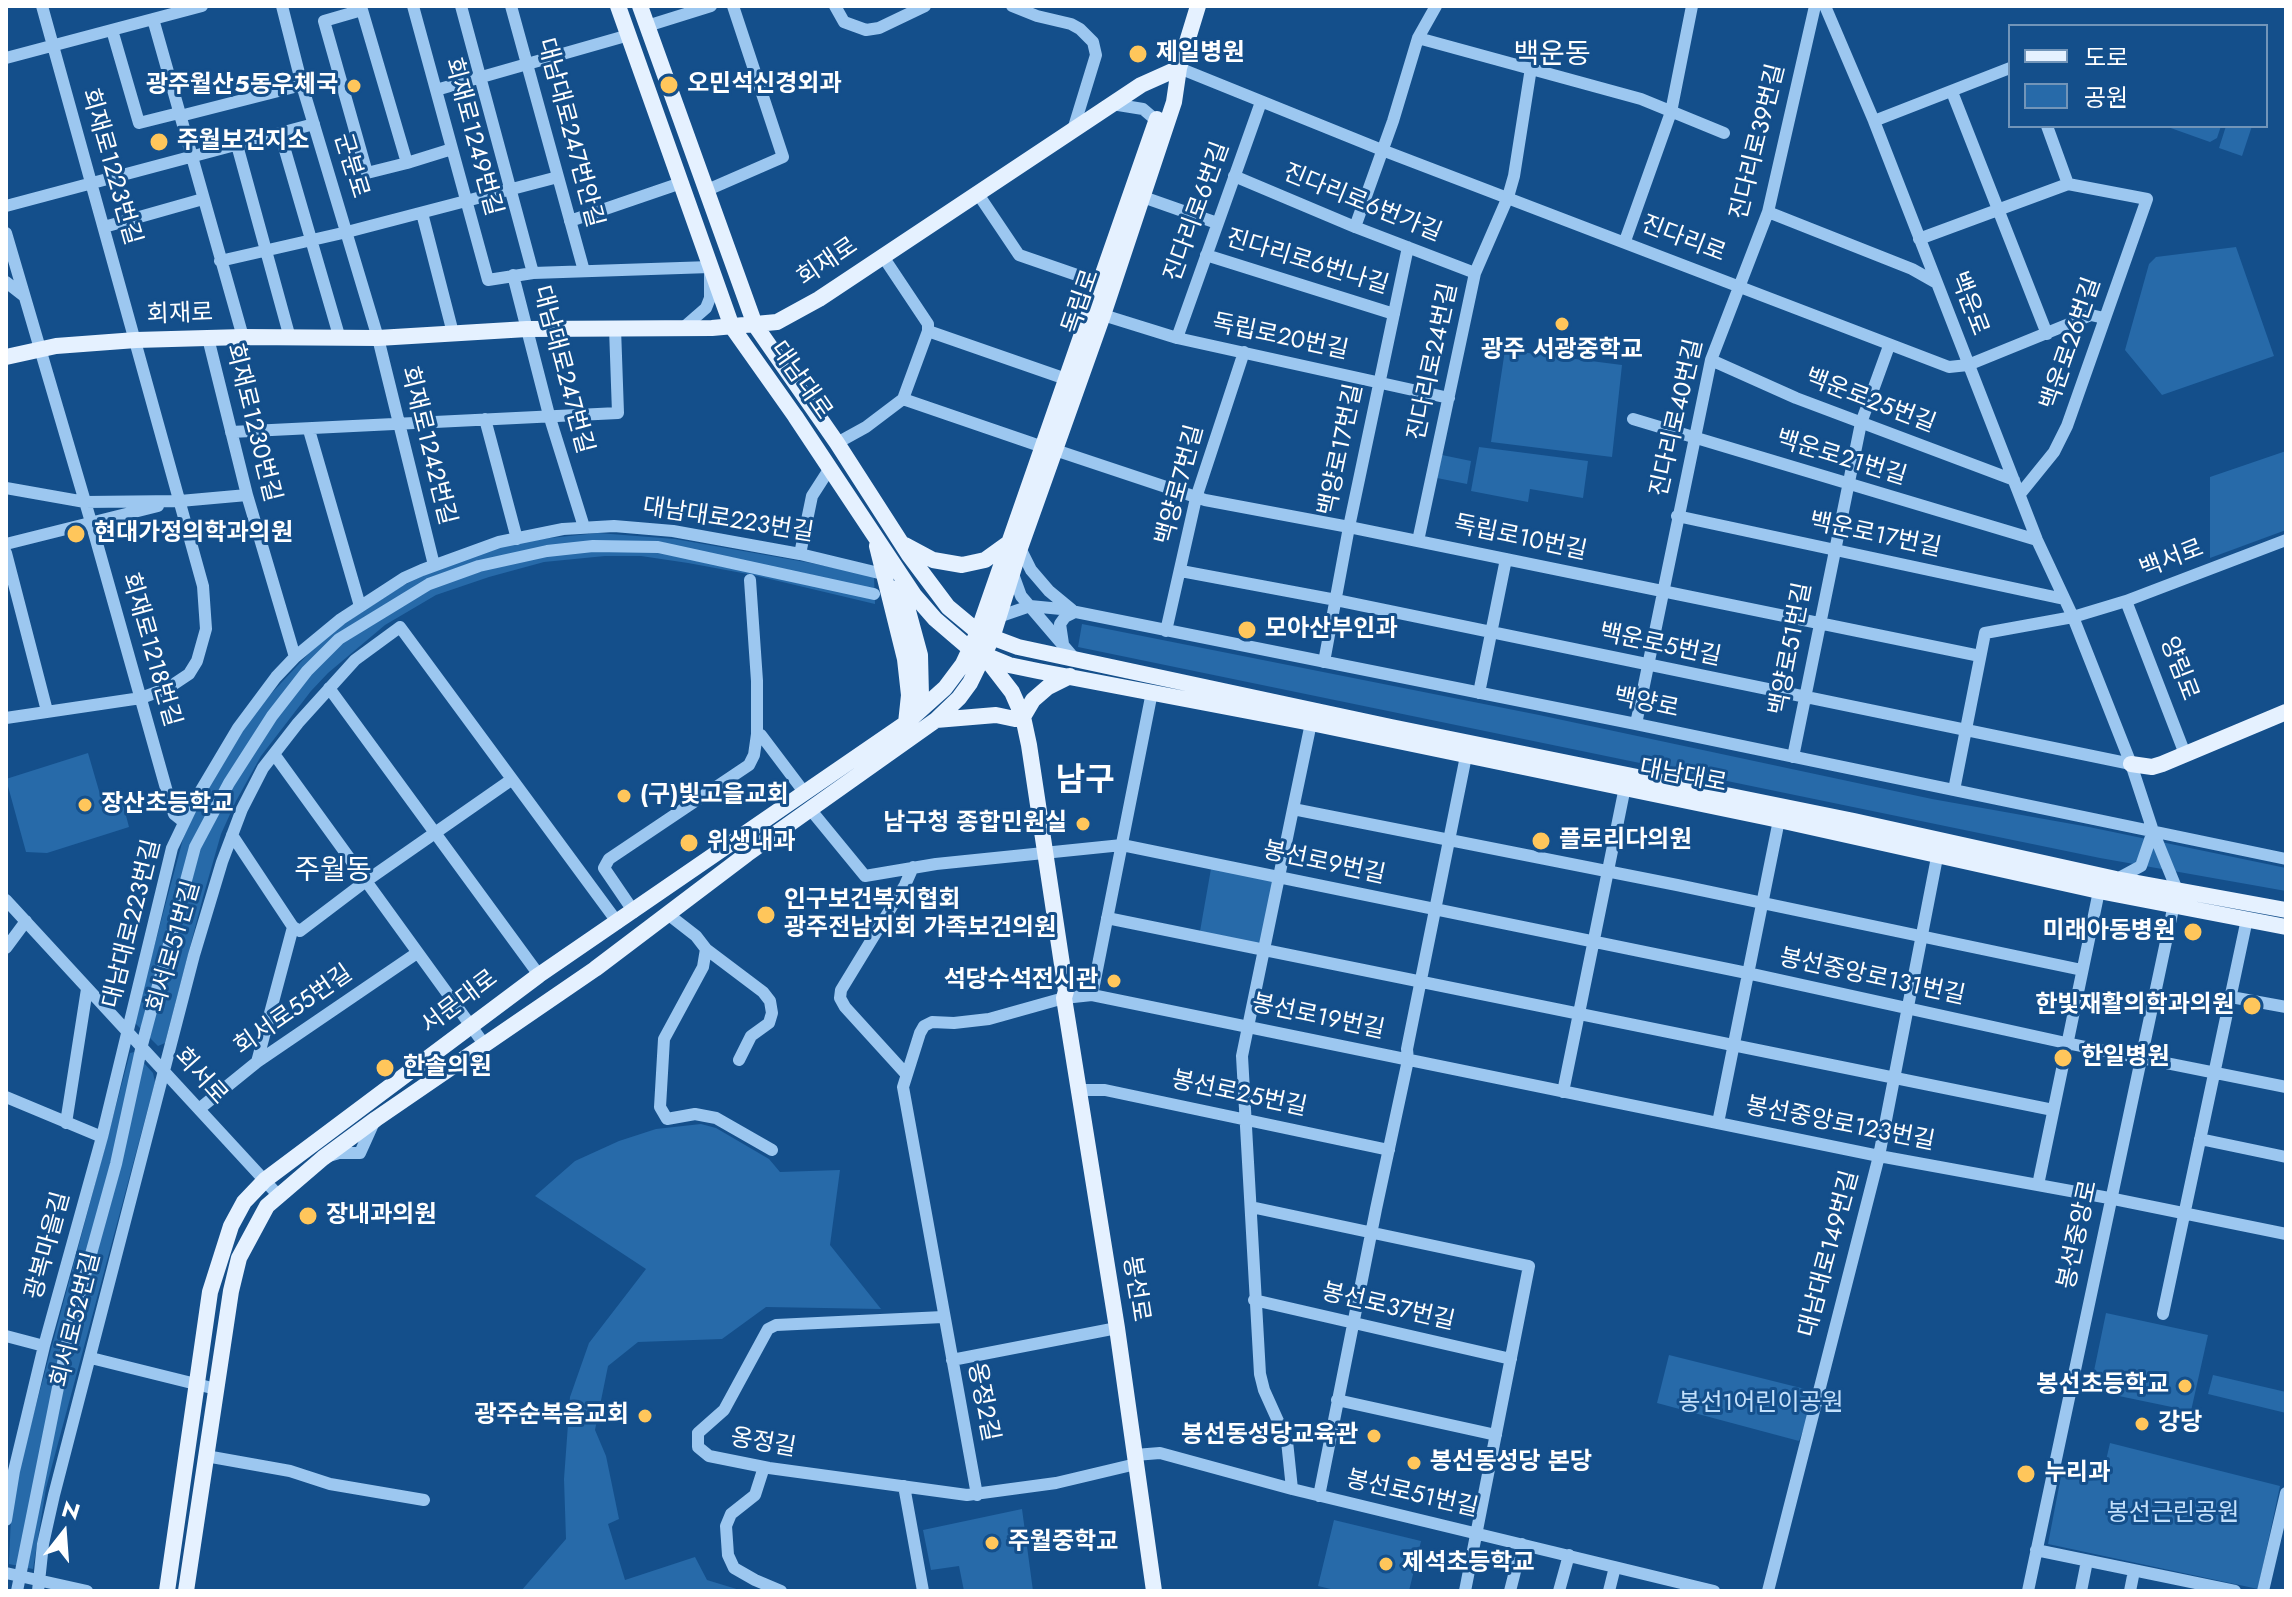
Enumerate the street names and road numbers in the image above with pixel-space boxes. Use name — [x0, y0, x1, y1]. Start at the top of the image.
street label: 대남대로247번안길 — [530, 35, 608, 231]
street label: 회재로1249번길 — [437, 55, 507, 219]
street label: 진다리로39번길 — [1726, 61, 1792, 223]
street label: 회재로1223번길 — [74, 85, 146, 249]
street label: 군분로 — [327, 130, 373, 202]
street label: 진다리로6번길 — [1159, 138, 1237, 286]
street label: 진다리로6번가길 — [1279, 159, 1445, 249]
street label: 진다리로 — [1637, 211, 1729, 269]
street label: 진다리로6번나길 — [1222, 225, 1392, 301]
street label: 회재로 — [792, 233, 864, 293]
street label: 독립로 — [1058, 266, 1106, 338]
street label: 백운로 — [1943, 268, 1993, 340]
street label: 백운로26번길 — [2036, 274, 2108, 414]
street label: 진다리로24번길 — [1403, 281, 1465, 443]
street label: 대남대로247번길 — [526, 283, 598, 457]
street label: 회재로 — [146, 299, 214, 331]
street label: 독립로20번길 — [1209, 310, 1351, 366]
street label: 진다리로40번길 — [1646, 336, 1710, 500]
street label: 대남대로 — [763, 337, 837, 425]
street label: 회재로1230번길 — [218, 341, 286, 505]
street label: 회재로1242번길 — [393, 364, 461, 528]
street label: 백운로25번길 — [1801, 364, 1939, 440]
street label: 백양로17번길 — [1314, 382, 1370, 518]
street label: 백양로7번길 — [1151, 422, 1211, 548]
street label: 백운로21번길 — [1772, 426, 1910, 492]
street label: 대남대로223번길 — [640, 493, 816, 549]
street label: 백운로17번길 — [1807, 508, 1943, 564]
street label: 독립로10번길 — [1451, 511, 1589, 567]
street label: 백서로 — [2136, 535, 2208, 585]
street label: 회재로1218번길 — [114, 570, 186, 730]
street label: 백양로51번길 — [1765, 580, 1819, 718]
street label: 백운로5번길 — [1596, 619, 1724, 673]
street label: 양림로 — [2153, 633, 2203, 705]
street label: 백양로 — [1611, 683, 1681, 725]
street label: 대남대로 — [1637, 754, 1729, 800]
street label: 대남대로223번길 — [98, 837, 168, 1011]
street label: 봉선로9번길 — [1260, 837, 1388, 891]
street label: 회서로51번길 — [143, 878, 207, 1016]
street label: 봉선중앙로131번길 — [1776, 944, 1968, 1012]
street label: 회서로55번길 — [229, 960, 359, 1062]
street label: 서문대로 — [416, 965, 504, 1041]
street label: 봉선로19번길 — [1249, 990, 1387, 1046]
street label: 회서로 — [167, 1043, 233, 1111]
street label: 봉선로25번길 — [1169, 1067, 1309, 1123]
street label: 봉선중앙로123번길 — [1743, 1093, 1937, 1157]
street label: 대남대로149번길 — [1794, 1168, 1866, 1340]
street label: 봉선중앙로 — [2053, 1178, 2105, 1292]
street label: 광복마을길 — [21, 1189, 77, 1303]
street label: 회서로52번길 — [46, 1250, 108, 1390]
street label: 봉선로 — [1116, 1254, 1154, 1324]
street label: 봉선로37번길 — [1319, 1279, 1457, 1337]
street label: 옹정2길 — [960, 1360, 1004, 1444]
street label: 옹정길 — [728, 1424, 798, 1464]
street label: 봉선로51번길 — [1343, 1466, 1481, 1524]

